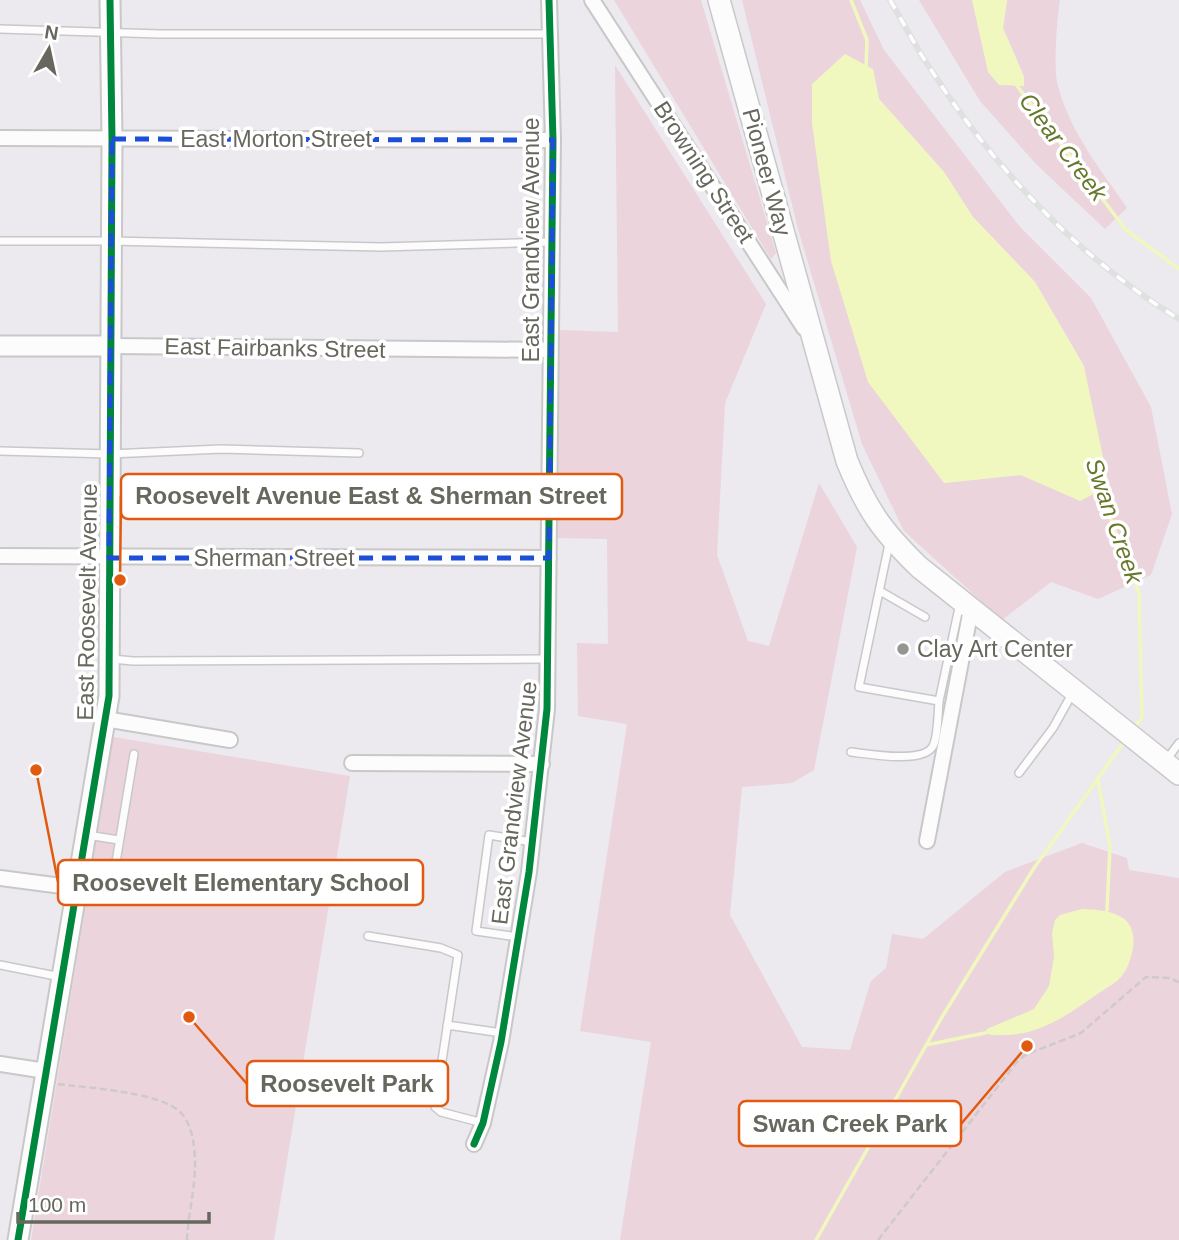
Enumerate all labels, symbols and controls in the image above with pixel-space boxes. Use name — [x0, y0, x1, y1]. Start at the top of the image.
north arrow — [14, 14, 84, 84]
text: N — [43, 21, 60, 44]
water label: Clear Creek — [1014, 87, 1114, 208]
street label: Browning Street — [649, 96, 760, 248]
street label: Pioneer Way — [738, 105, 797, 239]
street label: East Grandview Avenue — [518, 117, 544, 363]
street label: East Morton Street — [180, 126, 372, 152]
street label: East Fairbanks Street — [164, 333, 386, 363]
water label: Swan Creek — [1080, 455, 1149, 589]
callout: Roosevelt Avenue East & Sherman Street — [121, 474, 622, 519]
text: Roosevelt Avenue East & Sherman Street — [135, 482, 607, 509]
street label: East Roosevelt Avenue — [72, 483, 102, 721]
street label: Sherman Street — [193, 545, 355, 571]
place label: Clay Art Center — [917, 636, 1073, 662]
marker: Clay Art Center — [895, 641, 911, 657]
street label: East Grandview Avenue — [486, 680, 542, 926]
callout: Roosevelt Elementary School — [58, 860, 423, 905]
text: Roosevelt Elementary School — [72, 869, 410, 896]
callout: Roosevelt Park — [247, 1061, 448, 1106]
text: Roosevelt Park — [260, 1070, 434, 1097]
callout: Swan Creek Park — [739, 1101, 961, 1146]
text: Swan Creek Park — [753, 1110, 948, 1137]
scale bar — [18, 1180, 208, 1224]
text: 100 m — [28, 1193, 86, 1216]

